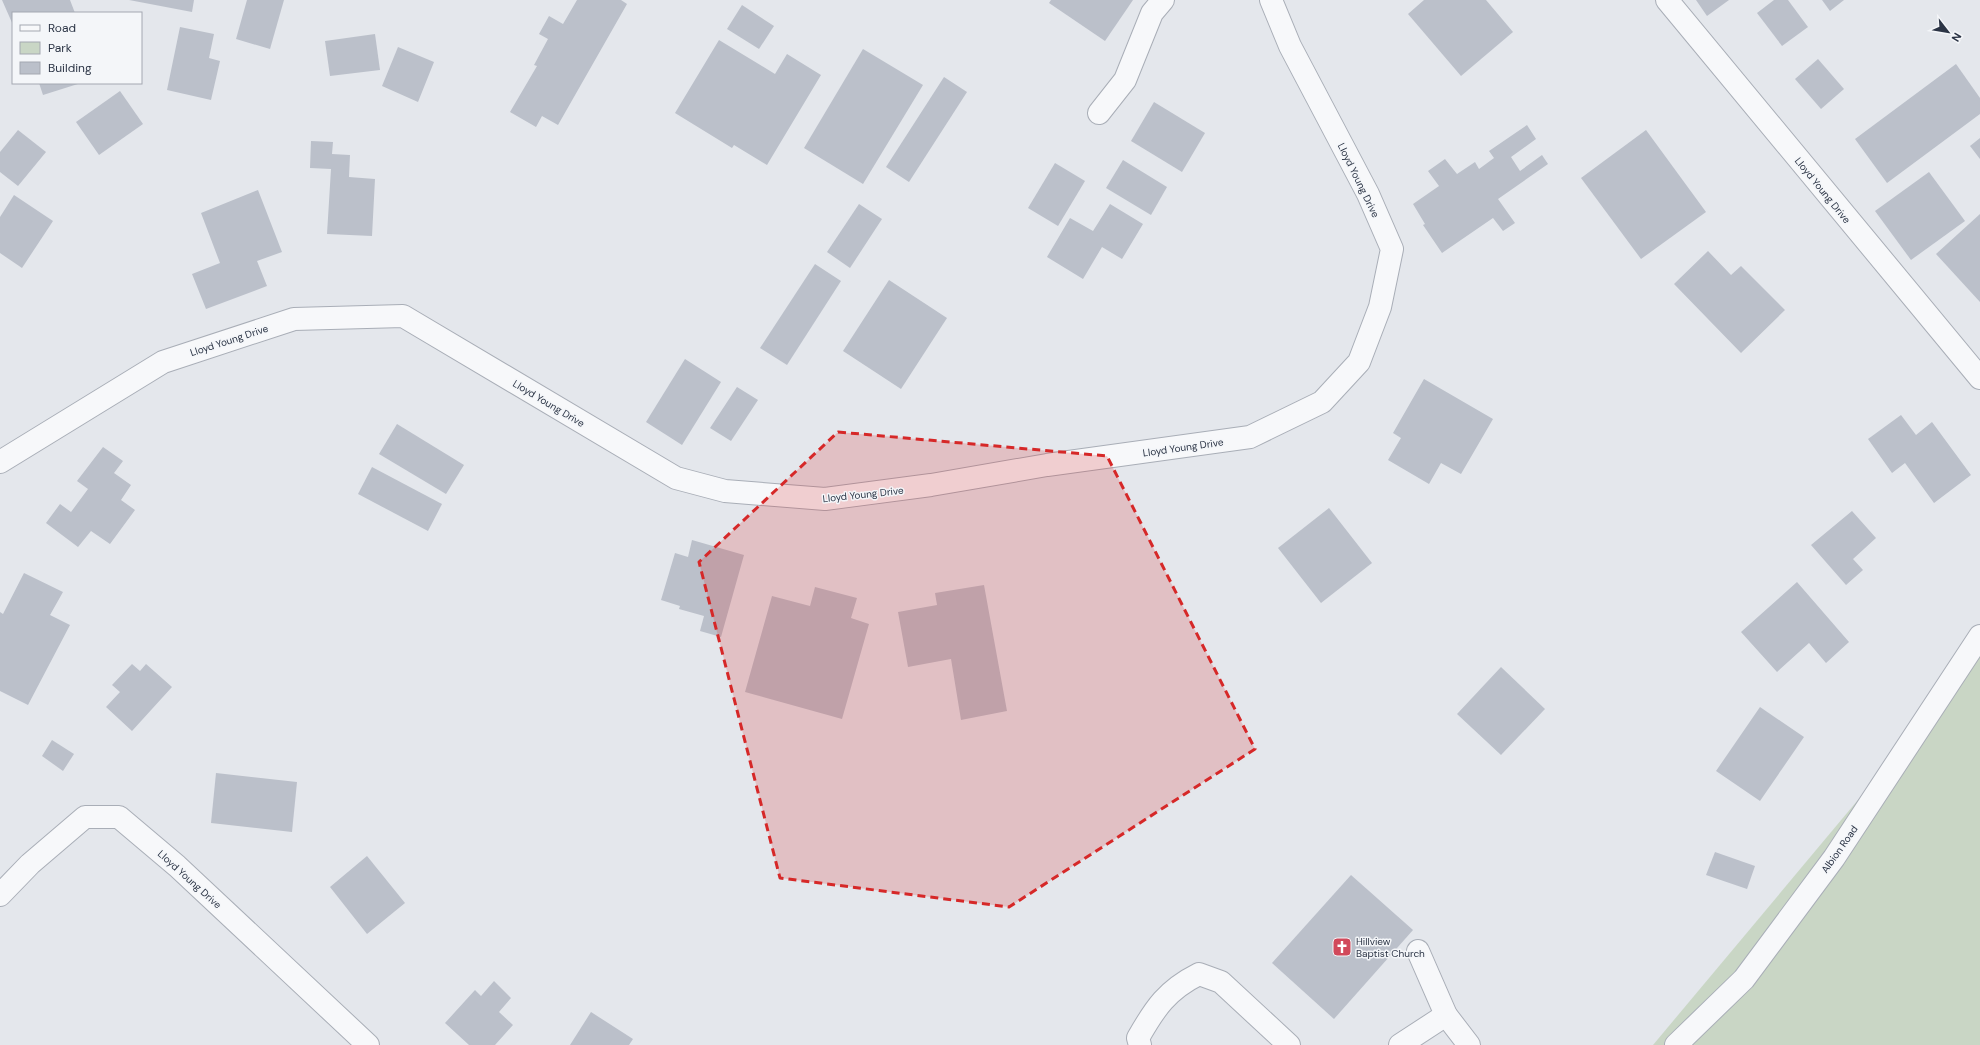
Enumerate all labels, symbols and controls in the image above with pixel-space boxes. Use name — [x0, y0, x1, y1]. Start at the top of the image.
legend — [12, 12, 142, 84]
north arrow — [1928, 12, 1968, 52]
text: Road — [48, 20, 76, 36]
text: N — [1949, 30, 1965, 44]
text: Park — [48, 40, 72, 56]
text: Building — [48, 60, 92, 76]
street label: Lloyd Young Drive — [1335, 141, 1382, 220]
street label: Lloyd Young Drive — [1792, 155, 1853, 226]
street label: Lloyd Young Drive — [188, 322, 270, 359]
street label: Lloyd Young Drive — [511, 377, 587, 430]
street label: Lloyd Young Drive — [1142, 435, 1225, 460]
street label: Lloyd Young Drive — [822, 484, 904, 505]
street label: Albion Road — [1818, 823, 1861, 876]
street label: Lloyd Young Drive — [155, 847, 224, 912]
place label: Hillview Baptist Church — [1356, 935, 1425, 960]
church icon: Hillview Baptist Church — [1331, 936, 1353, 958]

